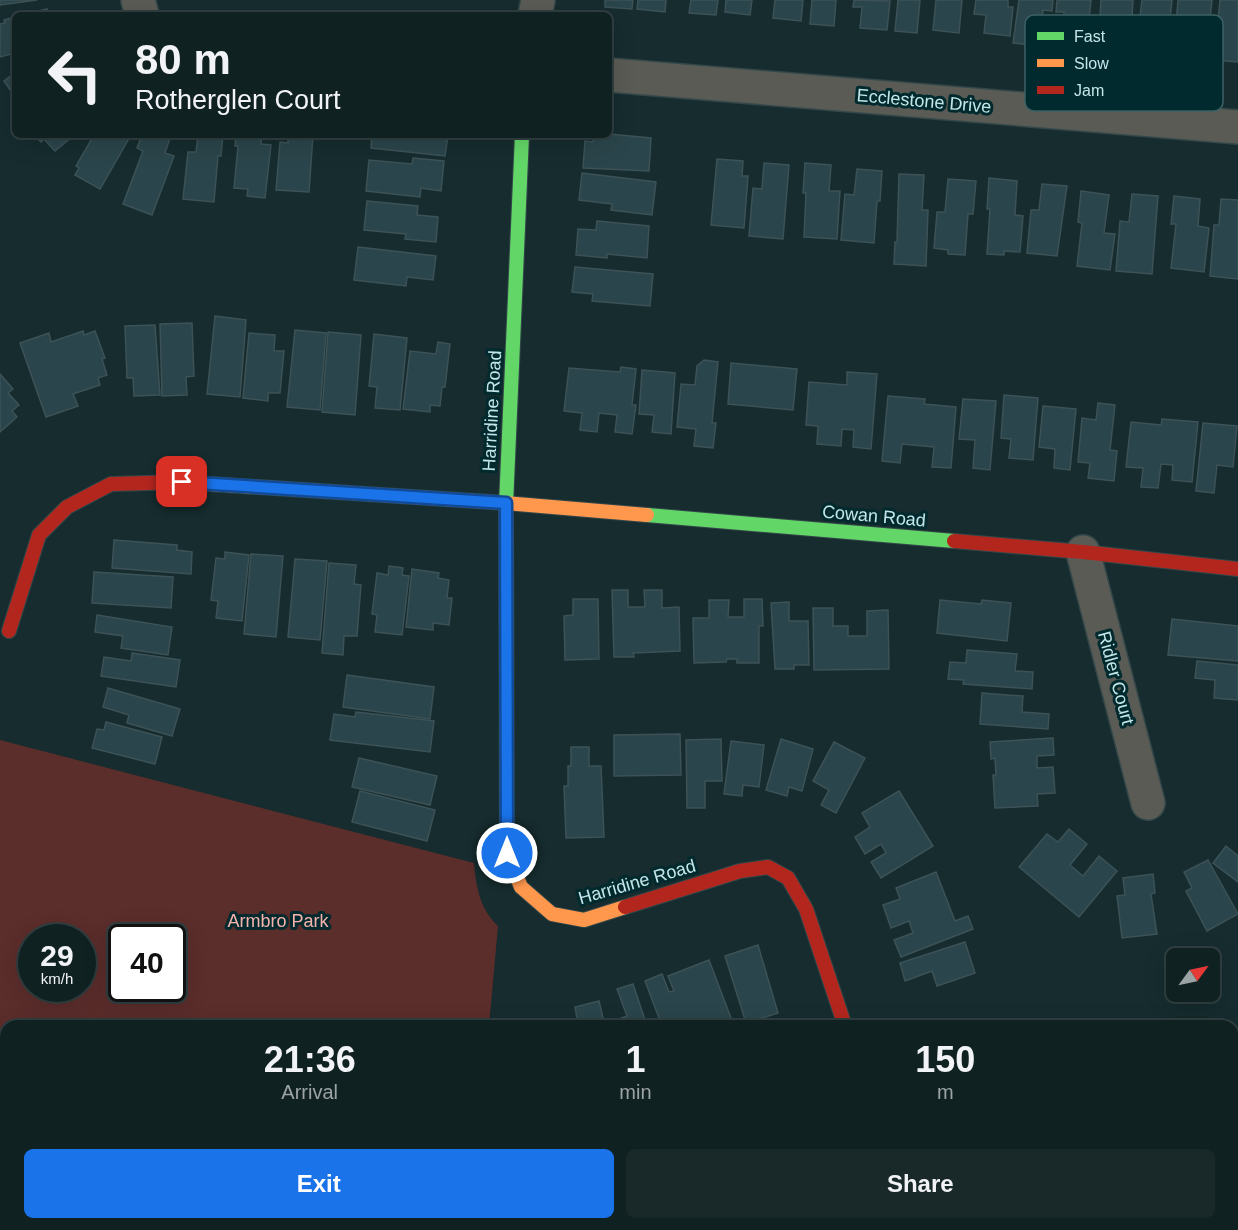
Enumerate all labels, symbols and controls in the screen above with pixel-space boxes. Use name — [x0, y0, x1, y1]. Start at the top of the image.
legend — [1025, 15, 1223, 111]
text: Fast — [1074, 28, 1106, 45]
icon: left — [36, 36, 114, 114]
text: 80 m — [135, 36, 231, 83]
text: Slow — [1074, 55, 1109, 72]
text: Jam — [1074, 82, 1104, 99]
text: Rotherglen Court — [135, 85, 341, 115]
street label: Ecclestone Drive — [856, 85, 992, 117]
street label: Harridine Road — [479, 350, 505, 472]
pin — [156, 456, 207, 507]
icon: arrive — [165, 465, 198, 498]
street label: Cowan Road — [821, 502, 927, 530]
street label: Ridler Court — [1094, 629, 1138, 727]
position arrow — [475, 821, 539, 885]
street label: Harridine Road — [576, 856, 698, 908]
park label: Armbro Park — [227, 911, 330, 931]
speed limit sign: 40 — [108, 924, 186, 1002]
text: 29 — [40, 939, 74, 972]
north arrow — [1166, 948, 1220, 1002]
map controls — [1166, 948, 1220, 1002]
text: km/h — [41, 970, 73, 987]
text: 21:36 — [264, 1039, 356, 1080]
text: 1 — [625, 1039, 645, 1080]
text: 150 — [915, 1039, 975, 1080]
text: Arrival — [281, 1081, 338, 1103]
text: min — [619, 1081, 652, 1103]
text: m — [937, 1081, 954, 1103]
button: Exit — [24, 1149, 614, 1218]
button: Share — [626, 1149, 1215, 1218]

